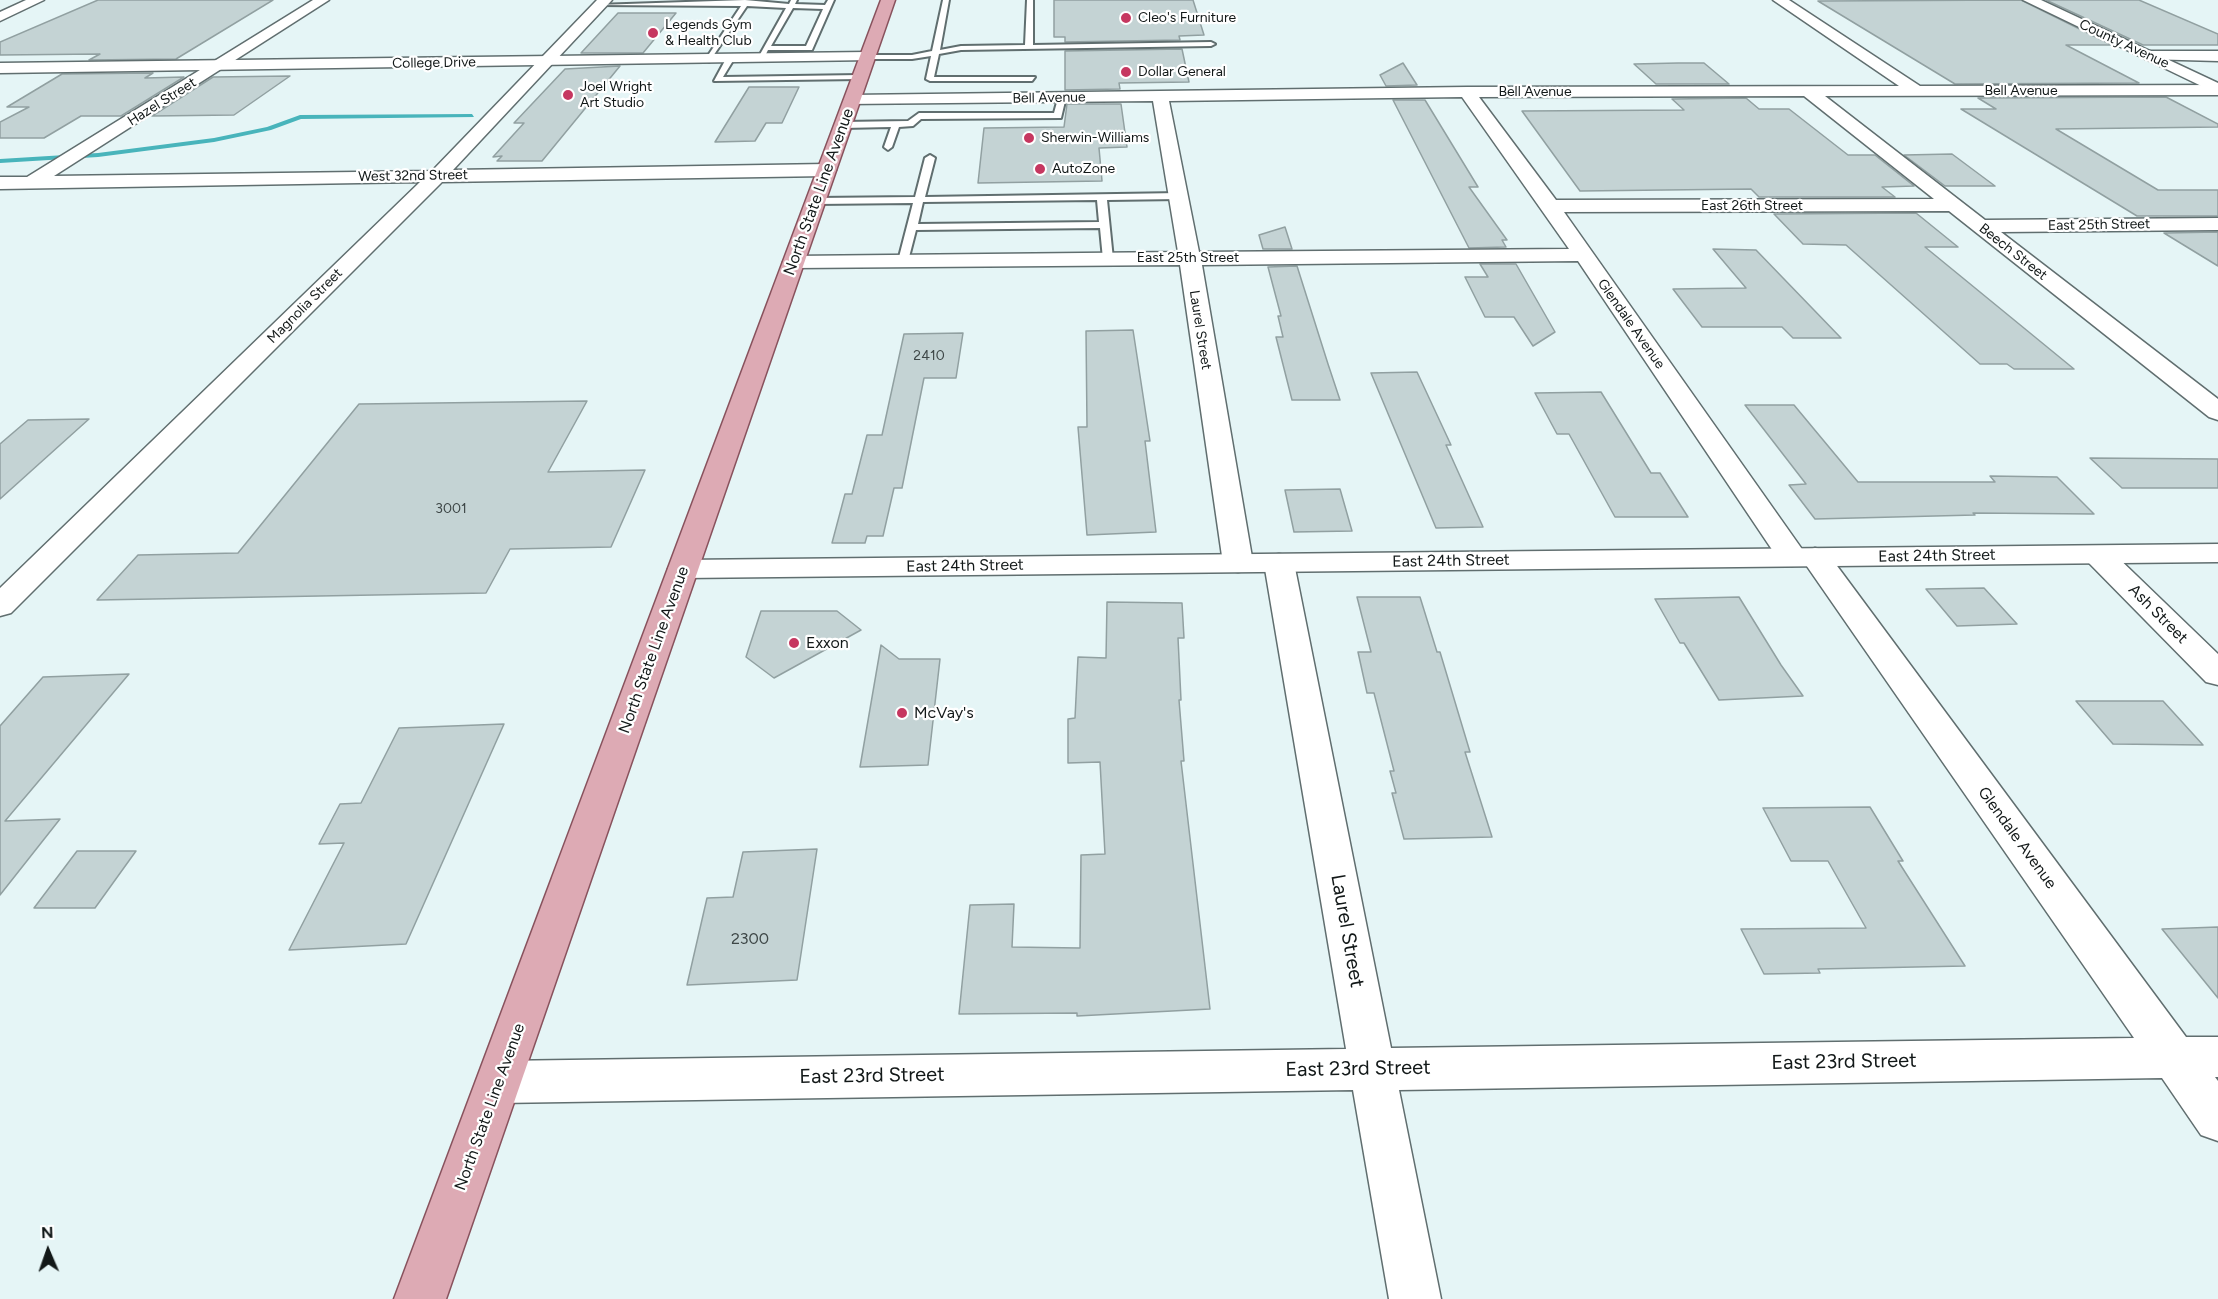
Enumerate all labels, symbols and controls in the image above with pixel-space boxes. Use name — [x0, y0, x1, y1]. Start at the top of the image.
place label: Cleo's Furniture — [1138, 10, 1236, 26]
marker: Cleo's Furniture — [1119, 11, 1133, 25]
street label: County Avenue — [2076, 16, 2172, 72]
place label: Legends Gym & Health Club — [665, 17, 752, 50]
marker: Legends Gym & Health Club — [646, 26, 660, 40]
street label: College Drive — [392, 54, 476, 72]
place label: Dollar General — [1138, 64, 1226, 80]
marker: Dollar General — [1119, 65, 1133, 79]
street label: Hazel Street — [125, 74, 199, 130]
place label: Joel Wright Art Studio — [580, 79, 652, 112]
street label: Bell Avenue — [1984, 83, 2058, 99]
street label: Bell Avenue — [1498, 84, 1572, 100]
marker: Joel Wright Art Studio — [561, 88, 575, 102]
street label: Bell Avenue — [1012, 89, 1086, 107]
street label: North State Line Avenue — [780, 106, 858, 278]
place label: Sherwin-Williams — [1041, 130, 1149, 146]
marker: Sherwin-Williams — [1022, 131, 1036, 145]
place label: AutoZone — [1052, 161, 1115, 177]
marker: AutoZone — [1033, 162, 1047, 176]
street label: West 32nd Street — [358, 167, 468, 185]
street label: East 26th Street — [1701, 198, 1803, 214]
street label: East 25th Street — [2048, 216, 2150, 234]
street label: Beech Street — [1976, 220, 2050, 284]
street label: East 25th Street — [1137, 250, 1239, 266]
street label: Magnolia Street — [264, 265, 346, 347]
street label: Glendale Avenue — [1594, 276, 1668, 372]
street label: Laurel Street — [1185, 289, 1215, 371]
house number: 2410 — [913, 348, 945, 364]
house number: 3001 — [435, 501, 467, 517]
street label: East 24th Street — [1878, 545, 1996, 567]
street label: East 24th Street — [1392, 550, 1510, 572]
street label: East 24th Street — [906, 555, 1024, 577]
street label: North State Line Avenue — [615, 564, 693, 736]
street label: Ash Street — [2124, 580, 2192, 648]
place label: Exxon — [806, 633, 849, 653]
marker: Exxon — [787, 636, 801, 650]
place label: McVay's — [914, 703, 974, 723]
marker: McVay's — [895, 706, 909, 720]
street label: Glendale Avenue — [1974, 783, 2060, 893]
street label: Laurel Street — [1325, 872, 1369, 990]
house number: 2300 — [731, 929, 769, 949]
street label: North State Line Avenue — [451, 1021, 529, 1193]
street label: East 23rd Street — [1771, 1049, 1917, 1075]
street label: East 23rd Street — [1285, 1056, 1431, 1082]
street label: East 23rd Street — [799, 1063, 945, 1089]
north arrow — [18, 1221, 78, 1281]
text: N — [41, 1223, 54, 1242]

